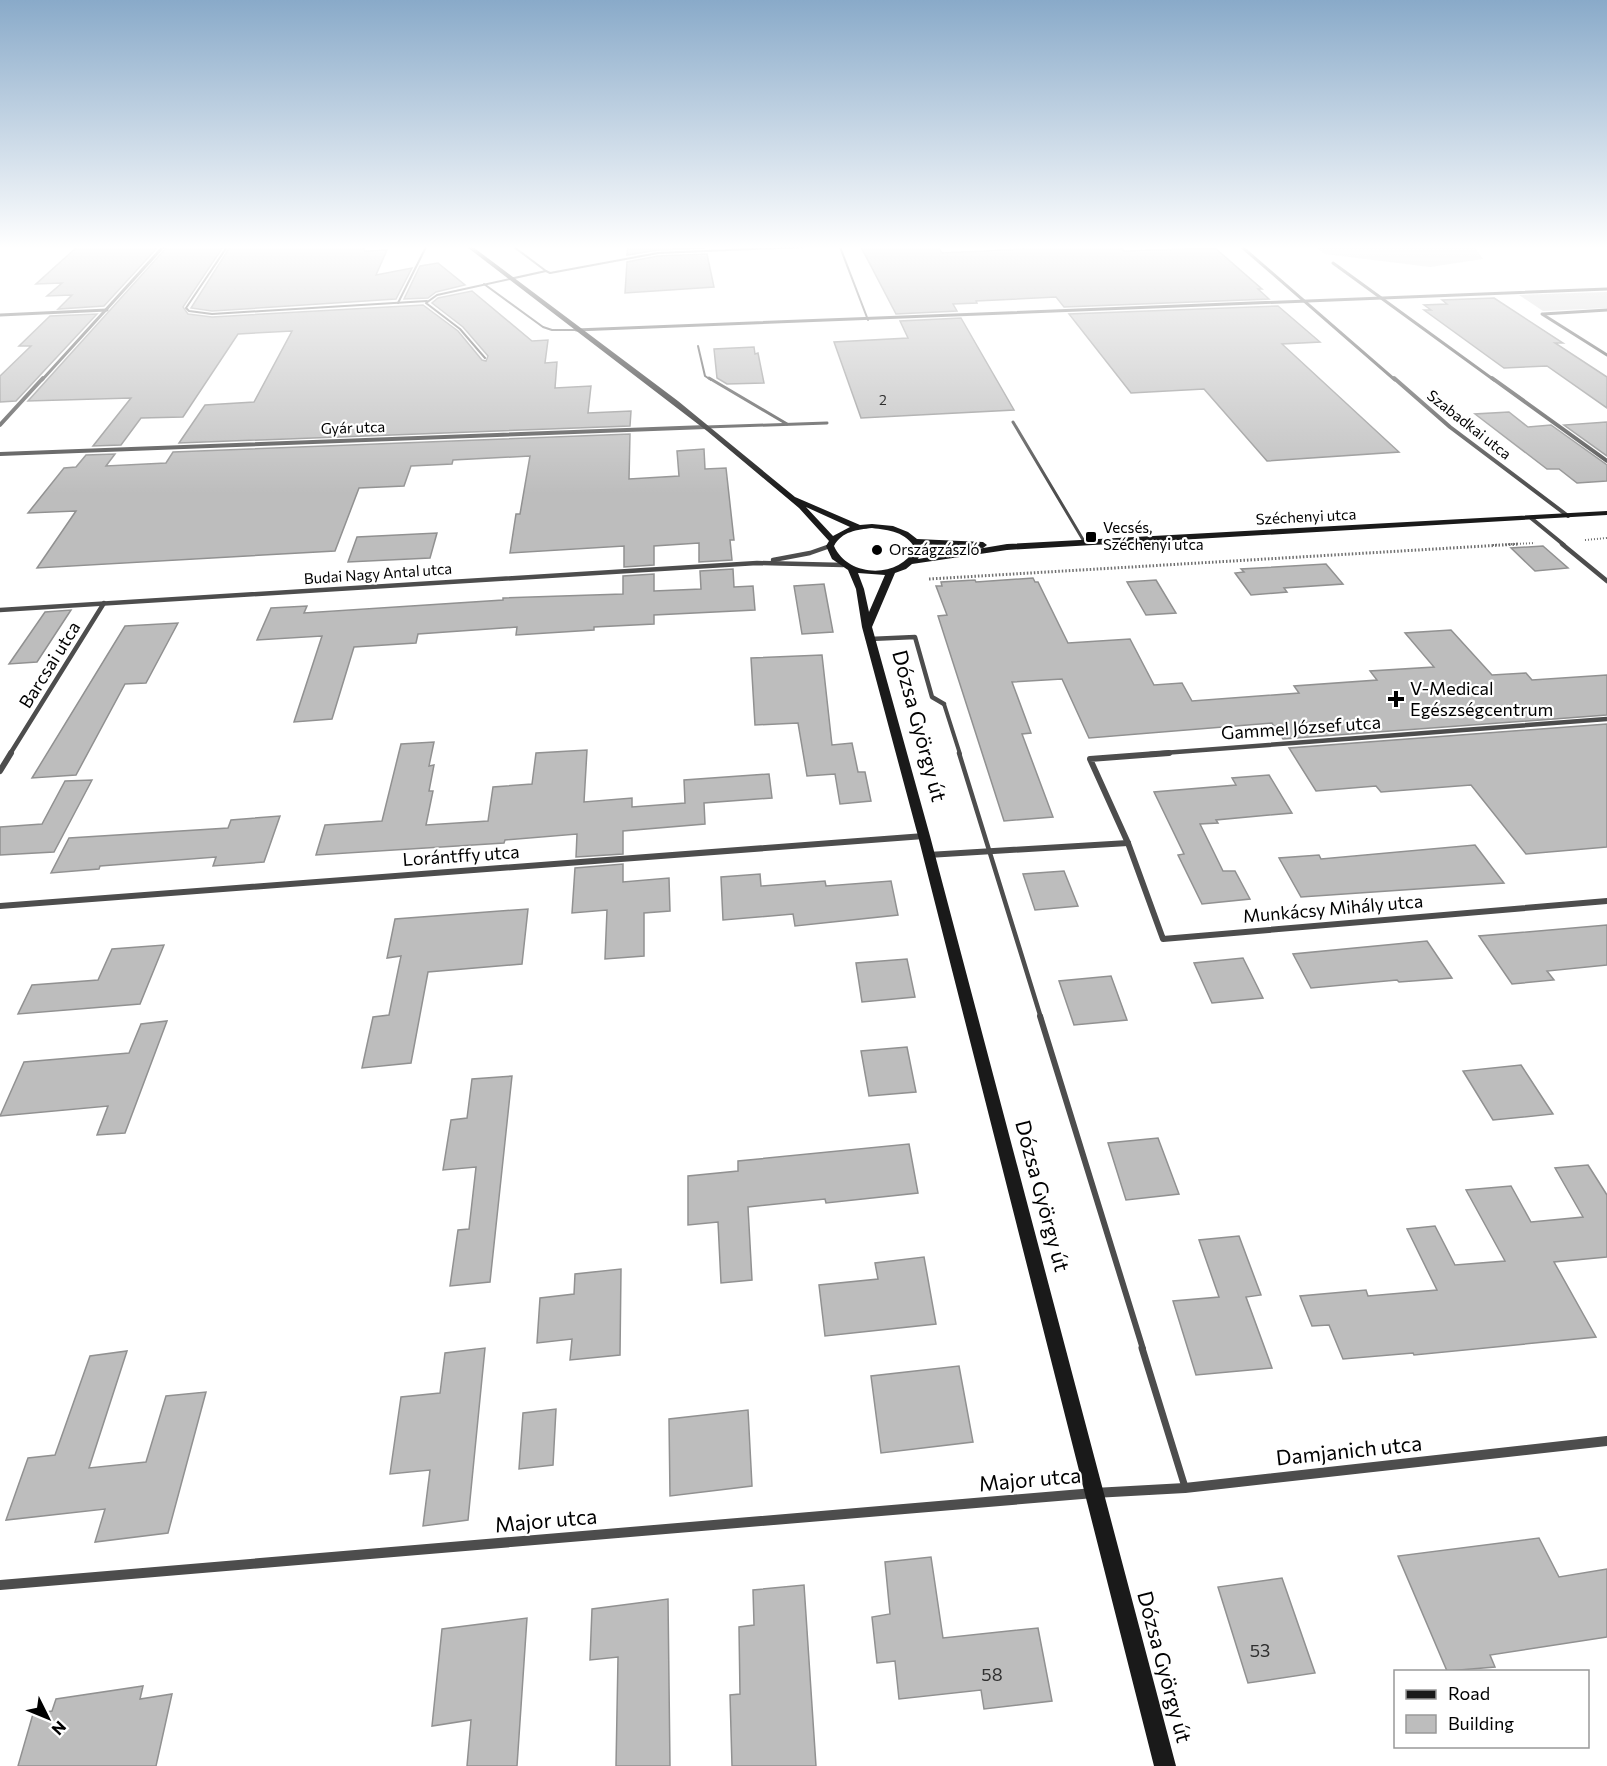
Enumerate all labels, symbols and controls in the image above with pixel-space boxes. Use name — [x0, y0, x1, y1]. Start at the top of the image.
street label: Szabadkai utca — [1424, 386, 1515, 463]
house number: 2 — [879, 391, 887, 408]
street label: Gyár utca — [320, 417, 386, 437]
street label: Széchenyi utca — [1255, 504, 1357, 528]
place label: Vecsés, Széchenyi utca — [1103, 518, 1204, 553]
marker: Vecsés, Széchenyi utca — [1084, 530, 1098, 544]
place label: Országzászló — [889, 540, 979, 558]
marker: Országzászló — [870, 543, 884, 557]
street label: Budai Nagy Antal utca — [303, 559, 453, 587]
street label: Barcsai utca — [14, 617, 84, 712]
street label: Dózsa György út — [888, 647, 953, 804]
place label: V-Medical Egészségcentrum — [1410, 677, 1553, 720]
marker: V-Medical Egészségcentrum — [1387, 690, 1405, 708]
street label: Gammel József utca — [1220, 710, 1382, 744]
street label: Lorántffy utca — [402, 840, 520, 870]
street label: Munkácsy Mihály utca — [1242, 889, 1424, 927]
street label: Dózsa György út — [1011, 1117, 1076, 1274]
street label: Damjanich utca — [1275, 1429, 1423, 1470]
street label: Major utca — [978, 1462, 1082, 1495]
street label: Major utca — [494, 1503, 598, 1536]
street label: Dózsa György út — [1133, 1588, 1198, 1745]
house number: 53 — [1250, 1639, 1270, 1661]
house number: 58 — [981, 1663, 1003, 1685]
legend — [1394, 1670, 1589, 1748]
text: Road — [1448, 1682, 1490, 1704]
north arrow — [18, 1688, 78, 1748]
text: Building — [1448, 1712, 1514, 1734]
text: N — [48, 1718, 70, 1739]

